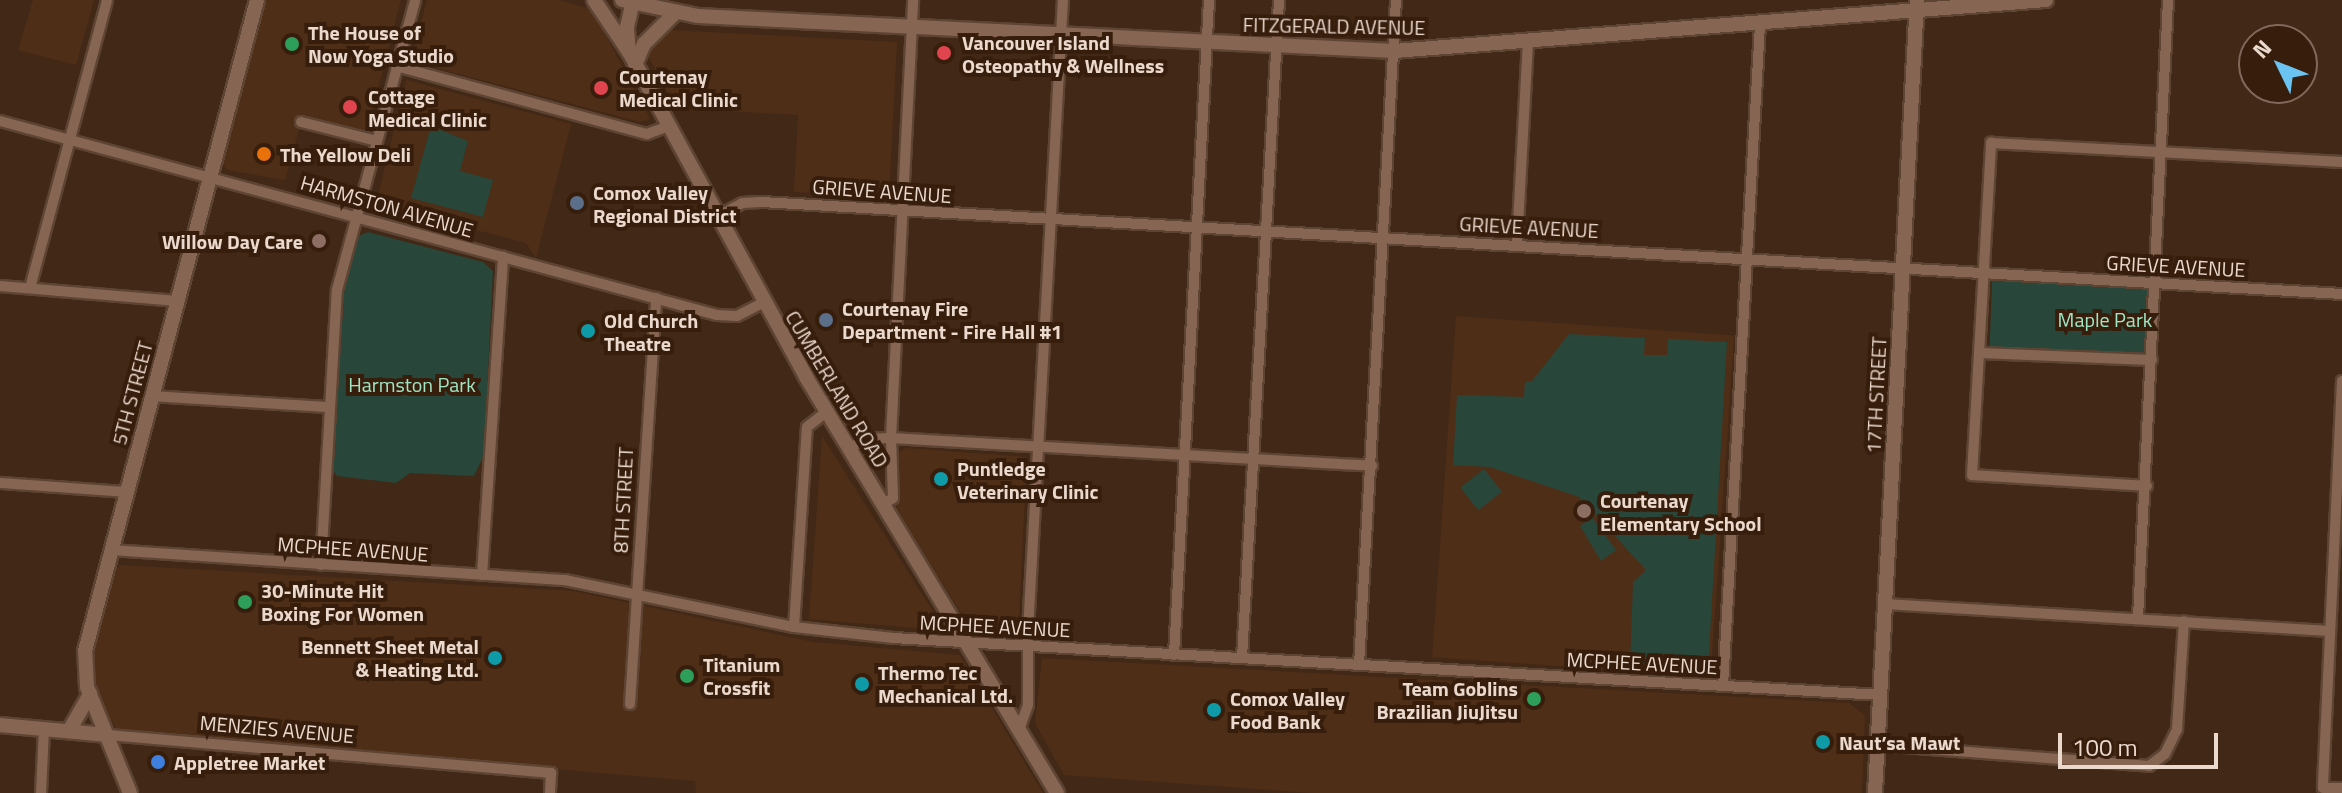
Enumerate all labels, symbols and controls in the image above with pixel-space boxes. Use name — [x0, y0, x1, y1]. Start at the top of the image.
street label: FITZGERALD AVENUE — [1243, 12, 1425, 40]
place label: The House of Now Yoga Studio — [308, 20, 454, 67]
north arrow — [2238, 24, 2318, 104]
place label: Vancouver Island Osteopathy & Wellness — [962, 30, 1164, 77]
text: N — [2244, 32, 2280, 66]
marker: The House of Now Yoga Studio — [283, 35, 301, 53]
marker: Vancouver Island Osteopathy & Wellness — [933, 42, 955, 64]
place label: Courtenay Medical Clinic — [619, 64, 738, 111]
marker: Courtenay Medical Clinic — [590, 77, 612, 99]
place label: Cottage Medical Clinic — [368, 84, 487, 131]
marker: Cottage Medical Clinic — [339, 96, 361, 118]
place label: The Yellow Deli — [280, 142, 411, 166]
marker: The Yellow Deli — [255, 145, 273, 163]
street label: HARMSTON AVENUE — [298, 170, 476, 242]
street label: GRIEVE AVENUE — [812, 174, 952, 208]
place label: Comox Valley Regional District — [593, 180, 736, 227]
marker: Comox Valley Regional District — [568, 194, 586, 212]
street label: GRIEVE AVENUE — [1459, 211, 1599, 243]
place label: Willow Day Care — [162, 229, 303, 253]
marker: Willow Day Care — [310, 232, 328, 250]
street label: GRIEVE AVENUE — [2106, 250, 2246, 282]
place label: Courtenay Fire Department - Fire Hall #1 — [842, 296, 1062, 343]
street label: CUMBERLAND ROAD — [781, 306, 893, 472]
park label: Maple Park — [2058, 307, 2152, 331]
place label: Old Church Theatre — [604, 308, 698, 355]
marker: Courtenay Fire Department - Fire Hall #1 — [817, 311, 835, 329]
marker: Old Church Theatre — [579, 322, 597, 340]
street label: 17TH STREET — [1861, 336, 1891, 454]
street label: 5TH STREET — [107, 339, 157, 447]
park label: Harmston Park — [348, 372, 476, 396]
street label: 8TH STREET — [608, 446, 638, 554]
place label: Puntledge Veterinary Clinic — [957, 456, 1098, 503]
marker: Puntledge Veterinary Clinic — [932, 470, 950, 488]
place label: Courtenay Elementary School — [1600, 488, 1762, 535]
marker: Courtenay Elementary School — [1575, 502, 1593, 520]
street label: MCPHEE AVENUE — [277, 532, 429, 566]
place label: 30-Minute Hit Boxing For Women — [261, 578, 424, 625]
marker: 30-Minute Hit Boxing For Women — [236, 593, 254, 611]
street label: MCPHEE AVENUE — [919, 610, 1071, 642]
place label: Bennett Sheet Metal & Heating Ltd. — [301, 634, 479, 681]
street label: MCPHEE AVENUE — [1566, 647, 1718, 679]
marker: Bennett Sheet Metal & Heating Ltd. — [486, 649, 504, 667]
place label: Titanium Crossfit — [703, 652, 780, 699]
place label: Thermo Tec Mechanical Ltd. — [878, 660, 1013, 707]
marker: Titanium Crossfit — [678, 667, 696, 685]
marker: Thermo Tec Mechanical Ltd. — [853, 675, 871, 693]
place label: Team Goblins Brazilian JiuJitsu — [1376, 676, 1518, 723]
place label: Comox Valley Food Bank — [1230, 686, 1345, 733]
marker: Team Goblins Brazilian JiuJitsu — [1525, 690, 1543, 708]
marker: Comox Valley Food Bank — [1205, 701, 1223, 719]
street label: MENZIES AVENUE — [199, 710, 355, 748]
scale bar — [2062, 717, 2222, 767]
text: 100 m — [2072, 729, 2138, 765]
place label: Naut’sa Mawt — [1839, 730, 1960, 754]
marker: Naut’sa Mawt — [1814, 733, 1832, 751]
place label: Appletree Market — [174, 750, 325, 774]
marker: Appletree Market — [149, 753, 167, 771]

